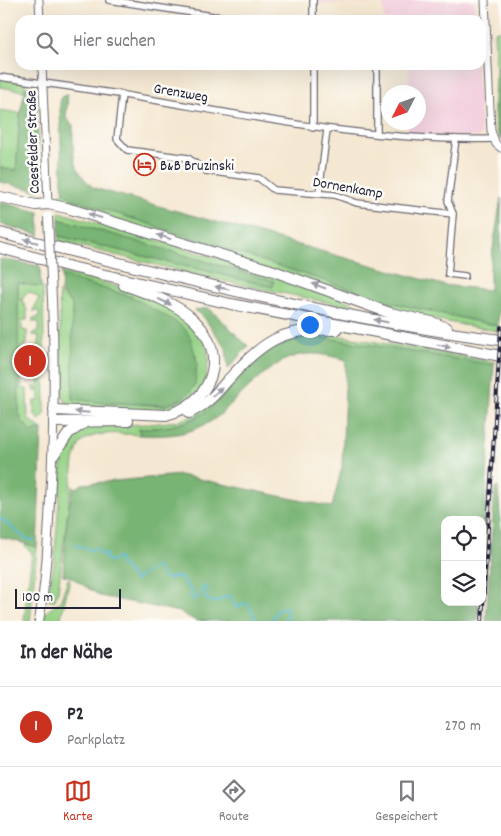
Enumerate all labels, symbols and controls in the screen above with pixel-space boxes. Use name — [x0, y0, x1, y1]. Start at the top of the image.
search box — [15, 15, 486, 70]
icon: search — [33, 29, 61, 57]
text: Hier suchen — [73, 29, 156, 56]
street label: Grenzweg — [152, 78, 210, 110]
north arrow — [381, 85, 426, 130]
street label: Coesfelder Straße — [21, 89, 47, 194]
hotel icon: B&B Bruzinski — [132, 153, 156, 177]
place label: B&B Bruzinski — [160, 156, 234, 178]
street label: Dornenkamp — [311, 172, 385, 206]
one-way arrow — [88, 212, 103, 220]
one-way arrow — [156, 233, 171, 241]
one-way arrow — [23, 236, 38, 244]
one-way arrow — [311, 282, 326, 290]
one-way arrow — [214, 284, 230, 292]
one-way arrow — [158, 298, 172, 306]
your location — [297, 312, 323, 338]
one-way arrow — [373, 316, 389, 324]
pin: 1 — [14, 342, 46, 380]
one-way arrow — [437, 342, 452, 350]
one-way arrow — [210, 386, 222, 398]
one-way arrow — [73, 408, 89, 416]
map controls — [441, 516, 486, 606]
button: locate — [441, 516, 486, 561]
button: layers — [441, 561, 486, 606]
scale bar — [15, 586, 121, 609]
text: 100 m — [22, 588, 53, 608]
text: In der Nähe — [20, 639, 112, 669]
text: P2 — [67, 702, 84, 729]
text: 1 — [34, 715, 38, 738]
text: 270 m — [445, 715, 481, 738]
text: Parkplatz — [67, 729, 125, 752]
tab: Karte — [63, 777, 93, 827]
tab: Route — [219, 777, 249, 827]
tab: Gespeichert — [375, 777, 438, 827]

